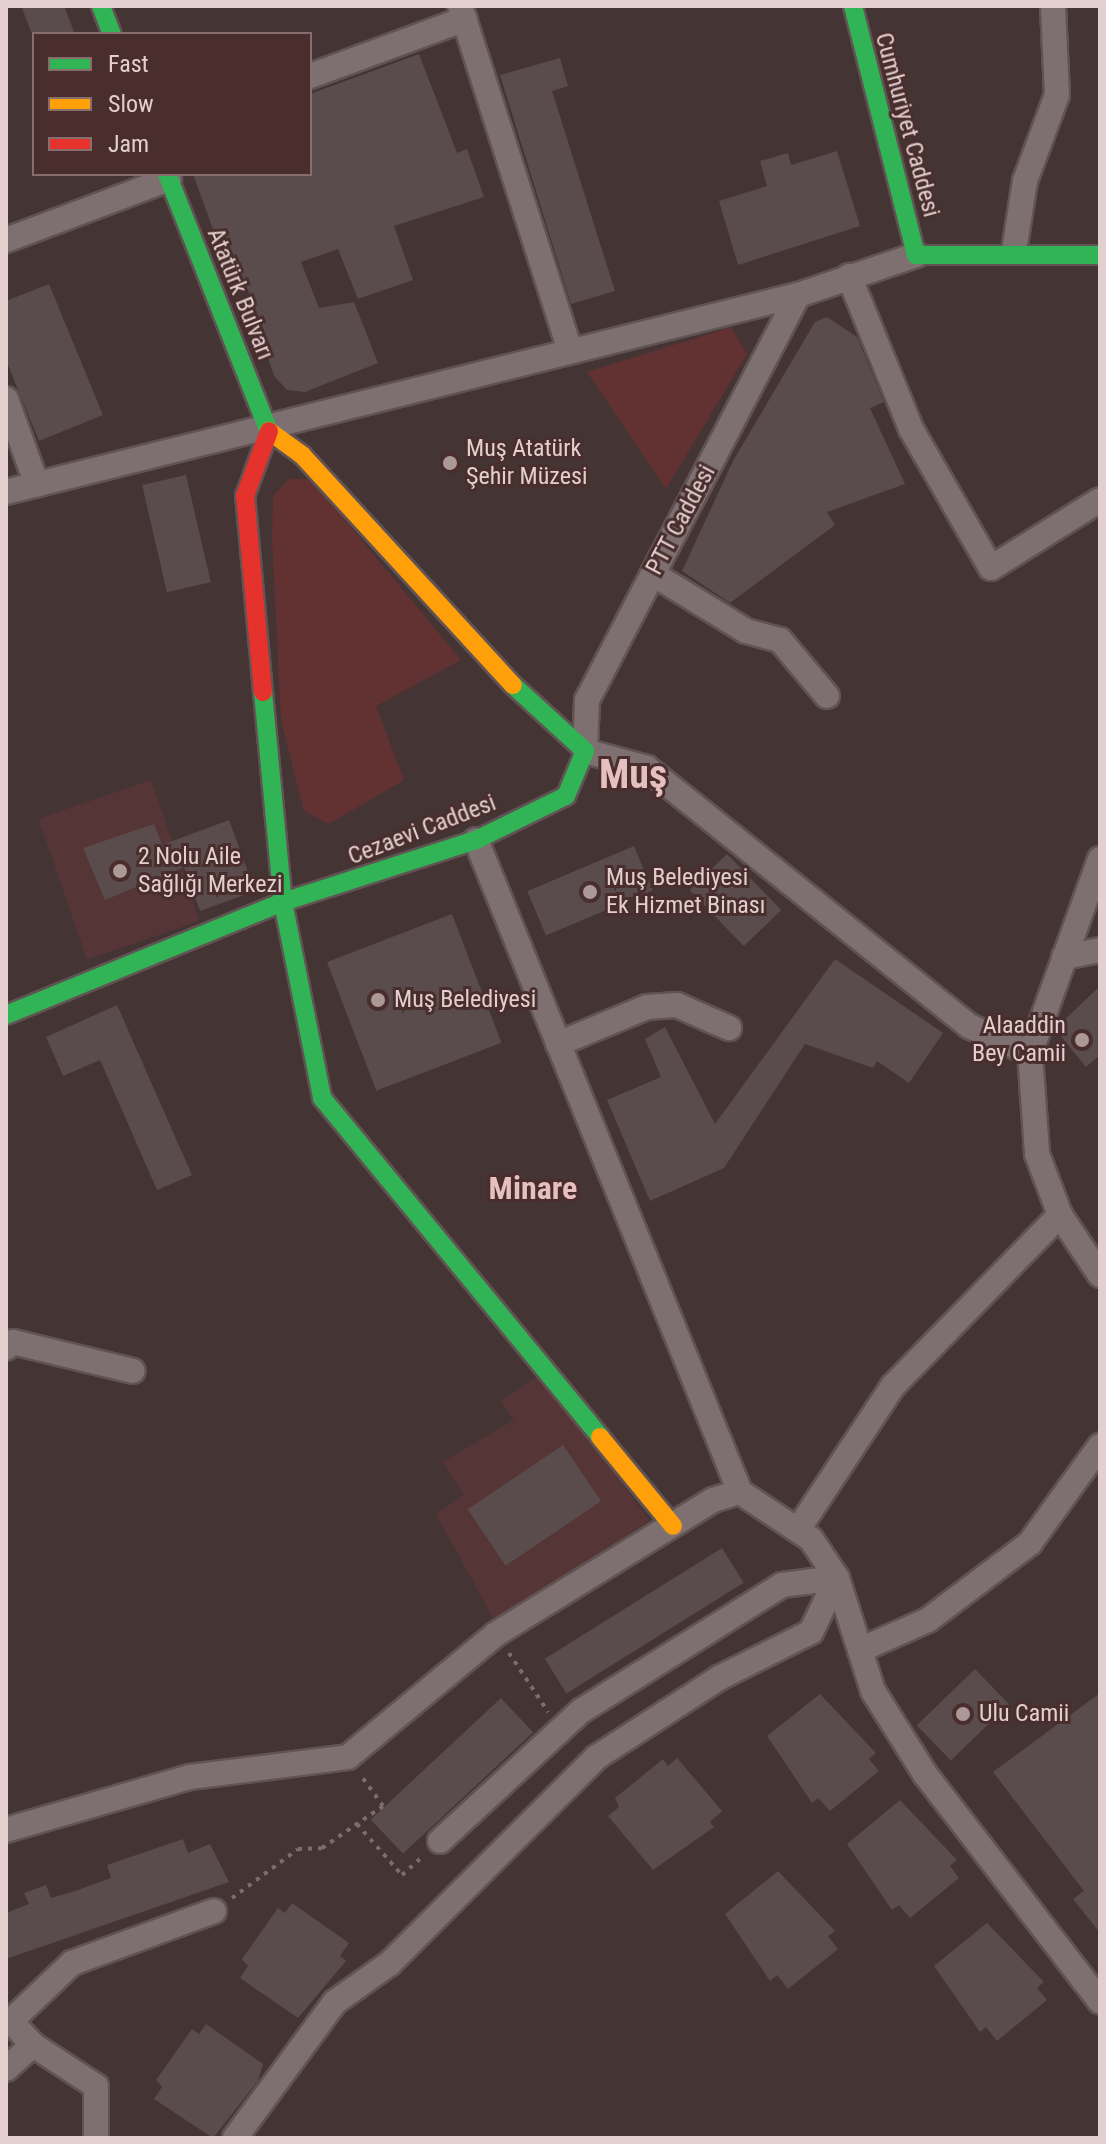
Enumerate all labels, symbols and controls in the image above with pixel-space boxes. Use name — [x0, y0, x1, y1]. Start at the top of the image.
street label: Cumhuriyet Caddesi — [869, 30, 945, 220]
legend — [32, 32, 312, 176]
text: Fast — [108, 50, 149, 78]
text: Slow — [108, 90, 154, 118]
text: Jam — [108, 130, 149, 158]
street label: Atatürk Bulvarı — [201, 224, 279, 364]
place label: Muş Atatürk Şehir Müzesi — [466, 435, 587, 491]
marker: Muş Atatürk Şehir Müzesi — [441, 454, 459, 472]
street label: PTT Caddesi — [640, 460, 722, 580]
district label: Muş — [599, 751, 667, 799]
street label: Cezaevi Caddesi — [344, 789, 500, 871]
place label: 2 Nolu Aile Sağlığı Merkezi — [138, 843, 282, 899]
marker: 2 Nolu Aile Sağlığı Merkezi — [109, 860, 131, 882]
place label: Muş Belediyesi Ek Hizmet Binası — [606, 864, 765, 920]
marker: Muş Belediyesi Ek Hizmet Binası — [581, 883, 599, 901]
place label: Muş Belediyesi — [394, 986, 536, 1014]
marker: Muş Belediyesi — [369, 991, 387, 1009]
place label: Alaaddin Bey Camii — [972, 1012, 1066, 1068]
marker: Alaaddin Bey Camii — [1073, 1031, 1091, 1049]
district label: Minare — [489, 1169, 577, 1207]
place label: Ulu Camii — [979, 1700, 1069, 1728]
marker: Ulu Camii — [954, 1705, 972, 1723]

